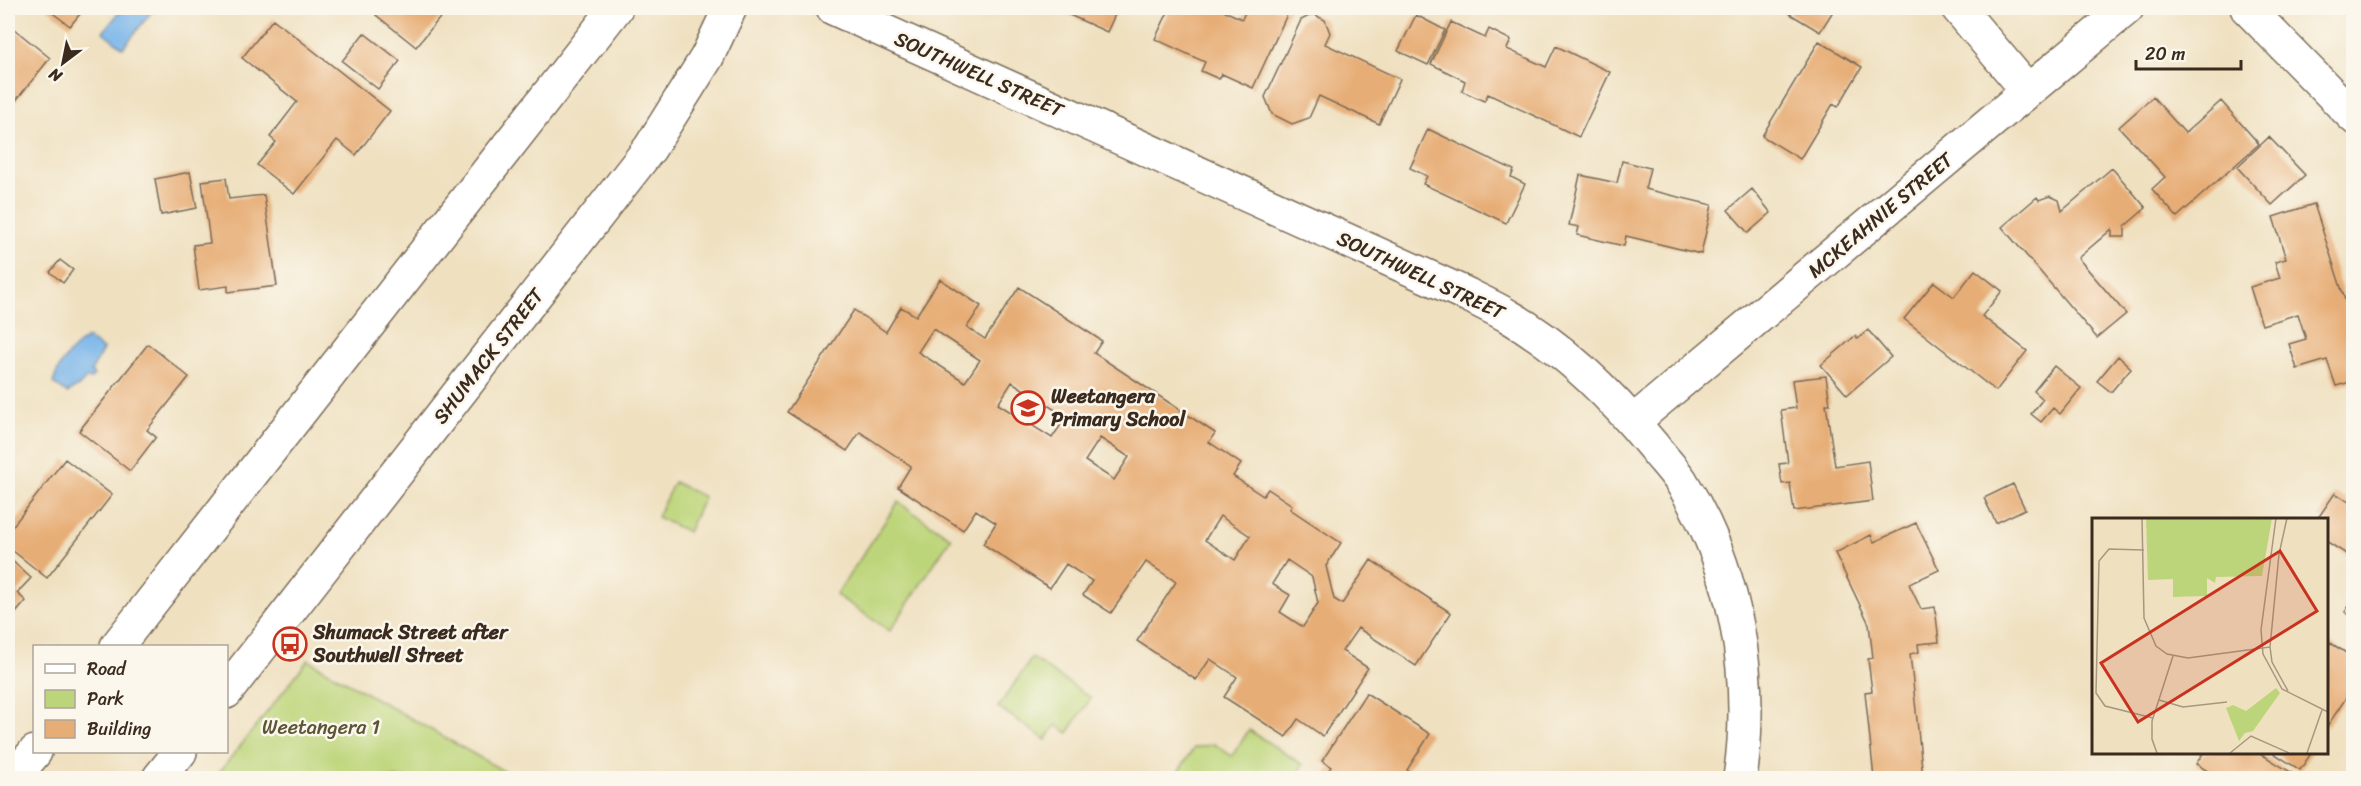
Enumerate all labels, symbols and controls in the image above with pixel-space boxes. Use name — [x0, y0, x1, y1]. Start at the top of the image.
street label: SOUTHWELL STREET — [889, 21, 1071, 128]
north arrow — [33, 33, 93, 93]
scale bar — [2136, 33, 2241, 71]
text: 20 m — [2145, 38, 2185, 70]
text: N — [42, 60, 69, 91]
street label: MCKEAHNIE STREET — [1799, 143, 1962, 287]
street label: SOUTHWELL STREET — [1331, 221, 1512, 331]
street label: SHUMACK STREET — [424, 280, 554, 432]
place label: Weetangera Primary School — [1051, 379, 1186, 437]
school or university icon: Weetangera Primary School — [1010, 390, 1046, 426]
inset map — [2092, 518, 2328, 753]
place label: Shumack Street after Southwell Street — [312, 615, 509, 673]
bus stop icon: Shumack Street after Southwell Street — [272, 626, 308, 662]
legend — [33, 645, 228, 753]
text: Road — [87, 653, 127, 685]
text: Park — [87, 683, 124, 715]
park label: Weetangera 1 — [262, 710, 380, 745]
text: Building — [87, 713, 151, 745]

